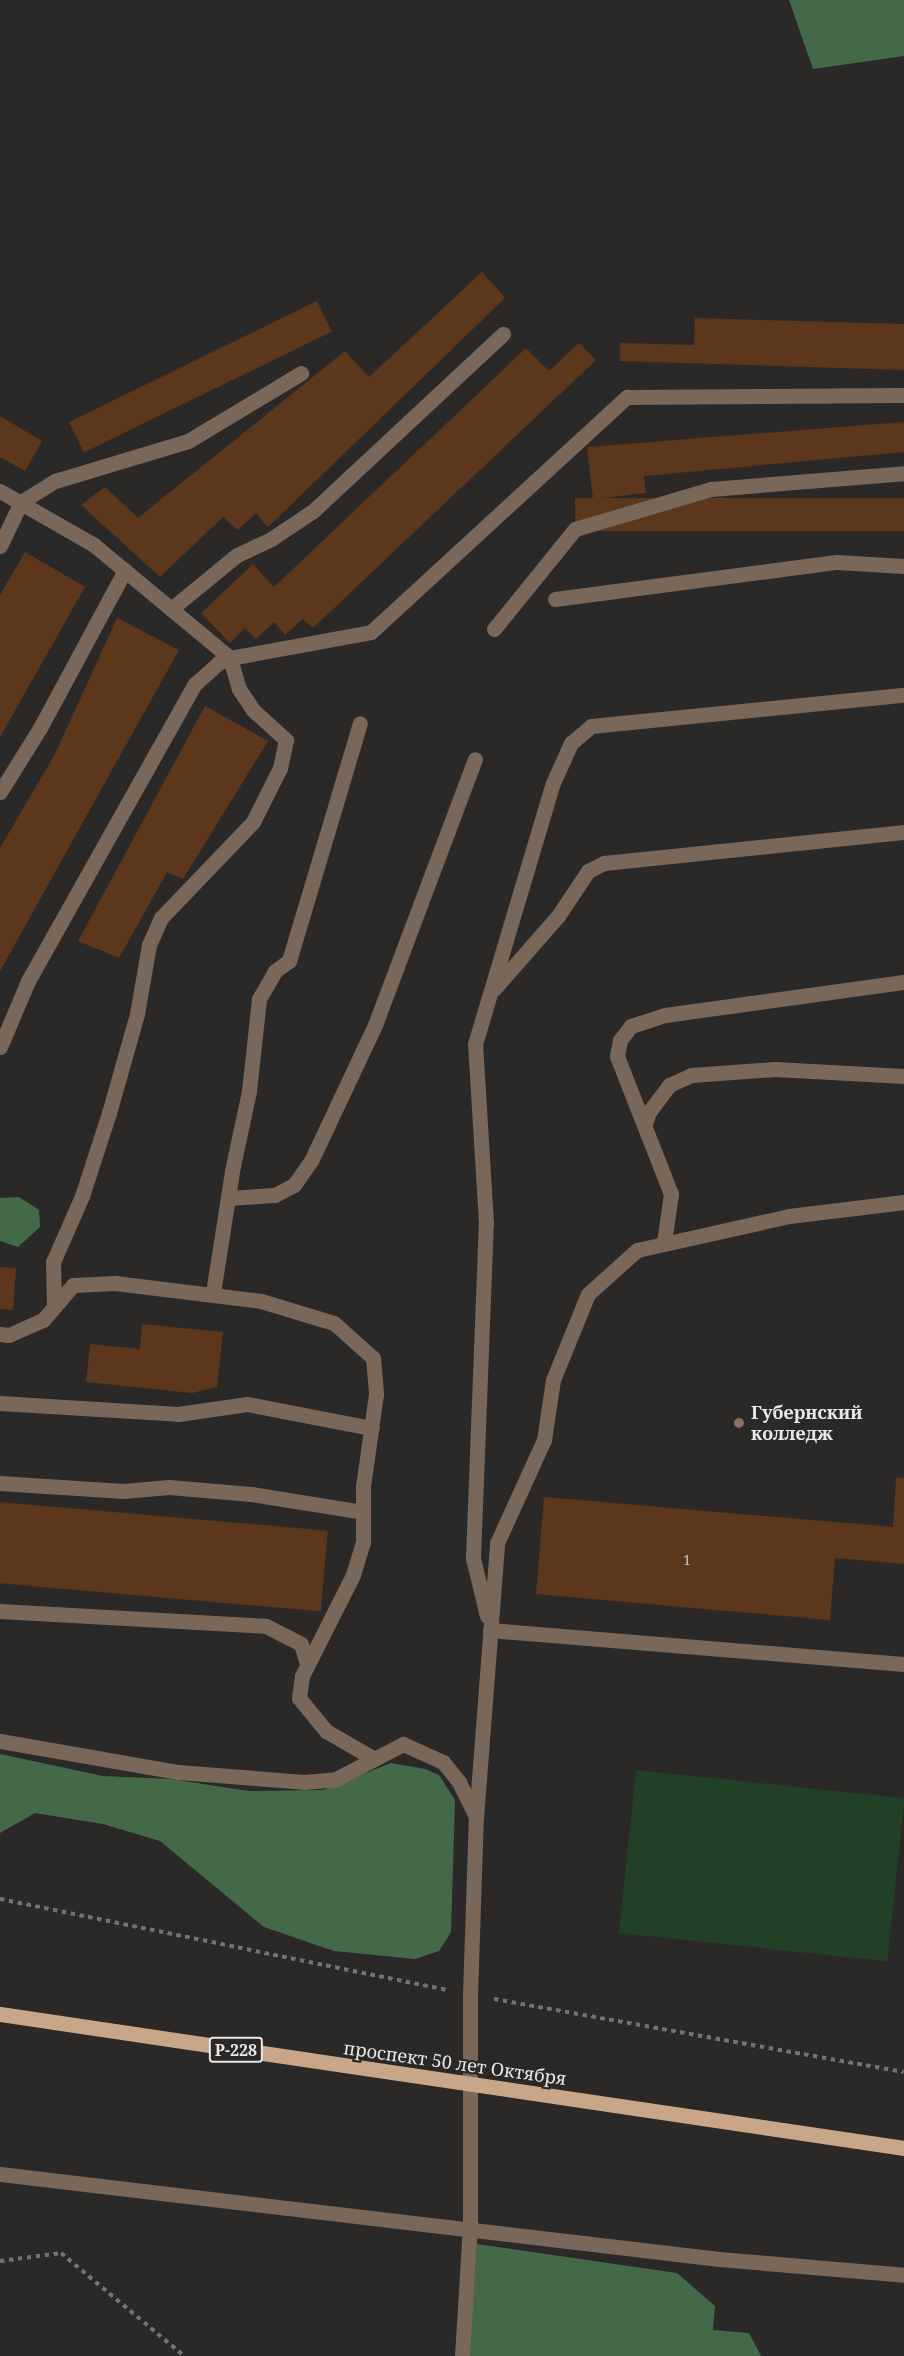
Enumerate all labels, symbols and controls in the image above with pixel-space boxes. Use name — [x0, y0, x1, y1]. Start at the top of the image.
place label: Губернский колледж — [751, 1402, 862, 1444]
marker: Губернский колледж — [732, 1416, 746, 1430]
house number: 1 — [683, 1551, 691, 1569]
road number: Р-228 — [208, 2037, 264, 2063]
street label: проспект 50 лет Октября — [342, 2037, 568, 2089]

